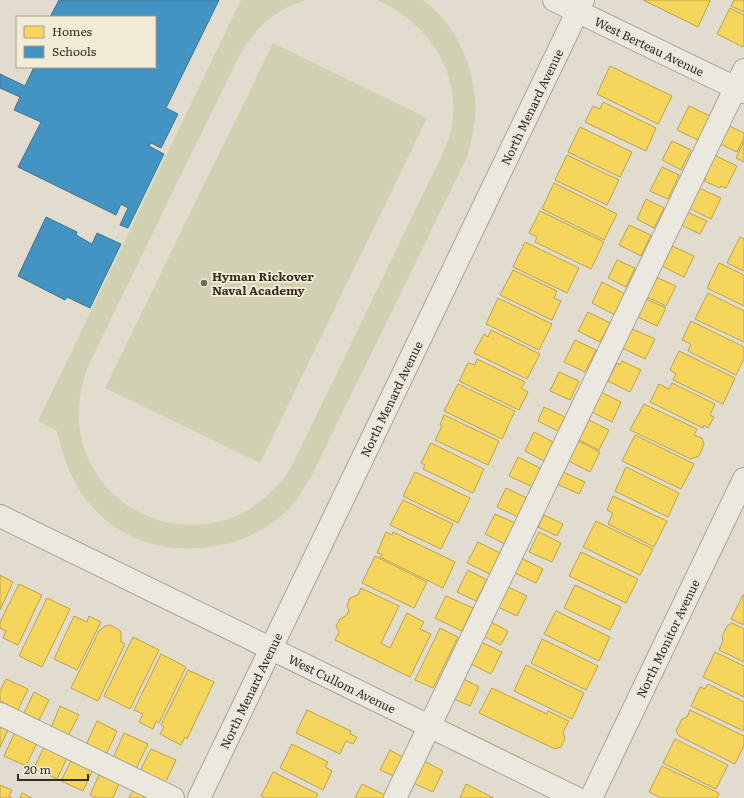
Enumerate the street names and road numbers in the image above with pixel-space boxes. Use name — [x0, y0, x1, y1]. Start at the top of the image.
street label: West Berteau Avenue — [592, 12, 707, 80]
street label: North Menard Avenue — [496, 46, 567, 168]
street label: North Menard Avenue — [355, 338, 427, 460]
street label: North Monitor Avenue — [631, 576, 704, 701]
street label: North Menard Avenue — [215, 630, 286, 752]
street label: West Cullom Avenue — [285, 650, 399, 717]

